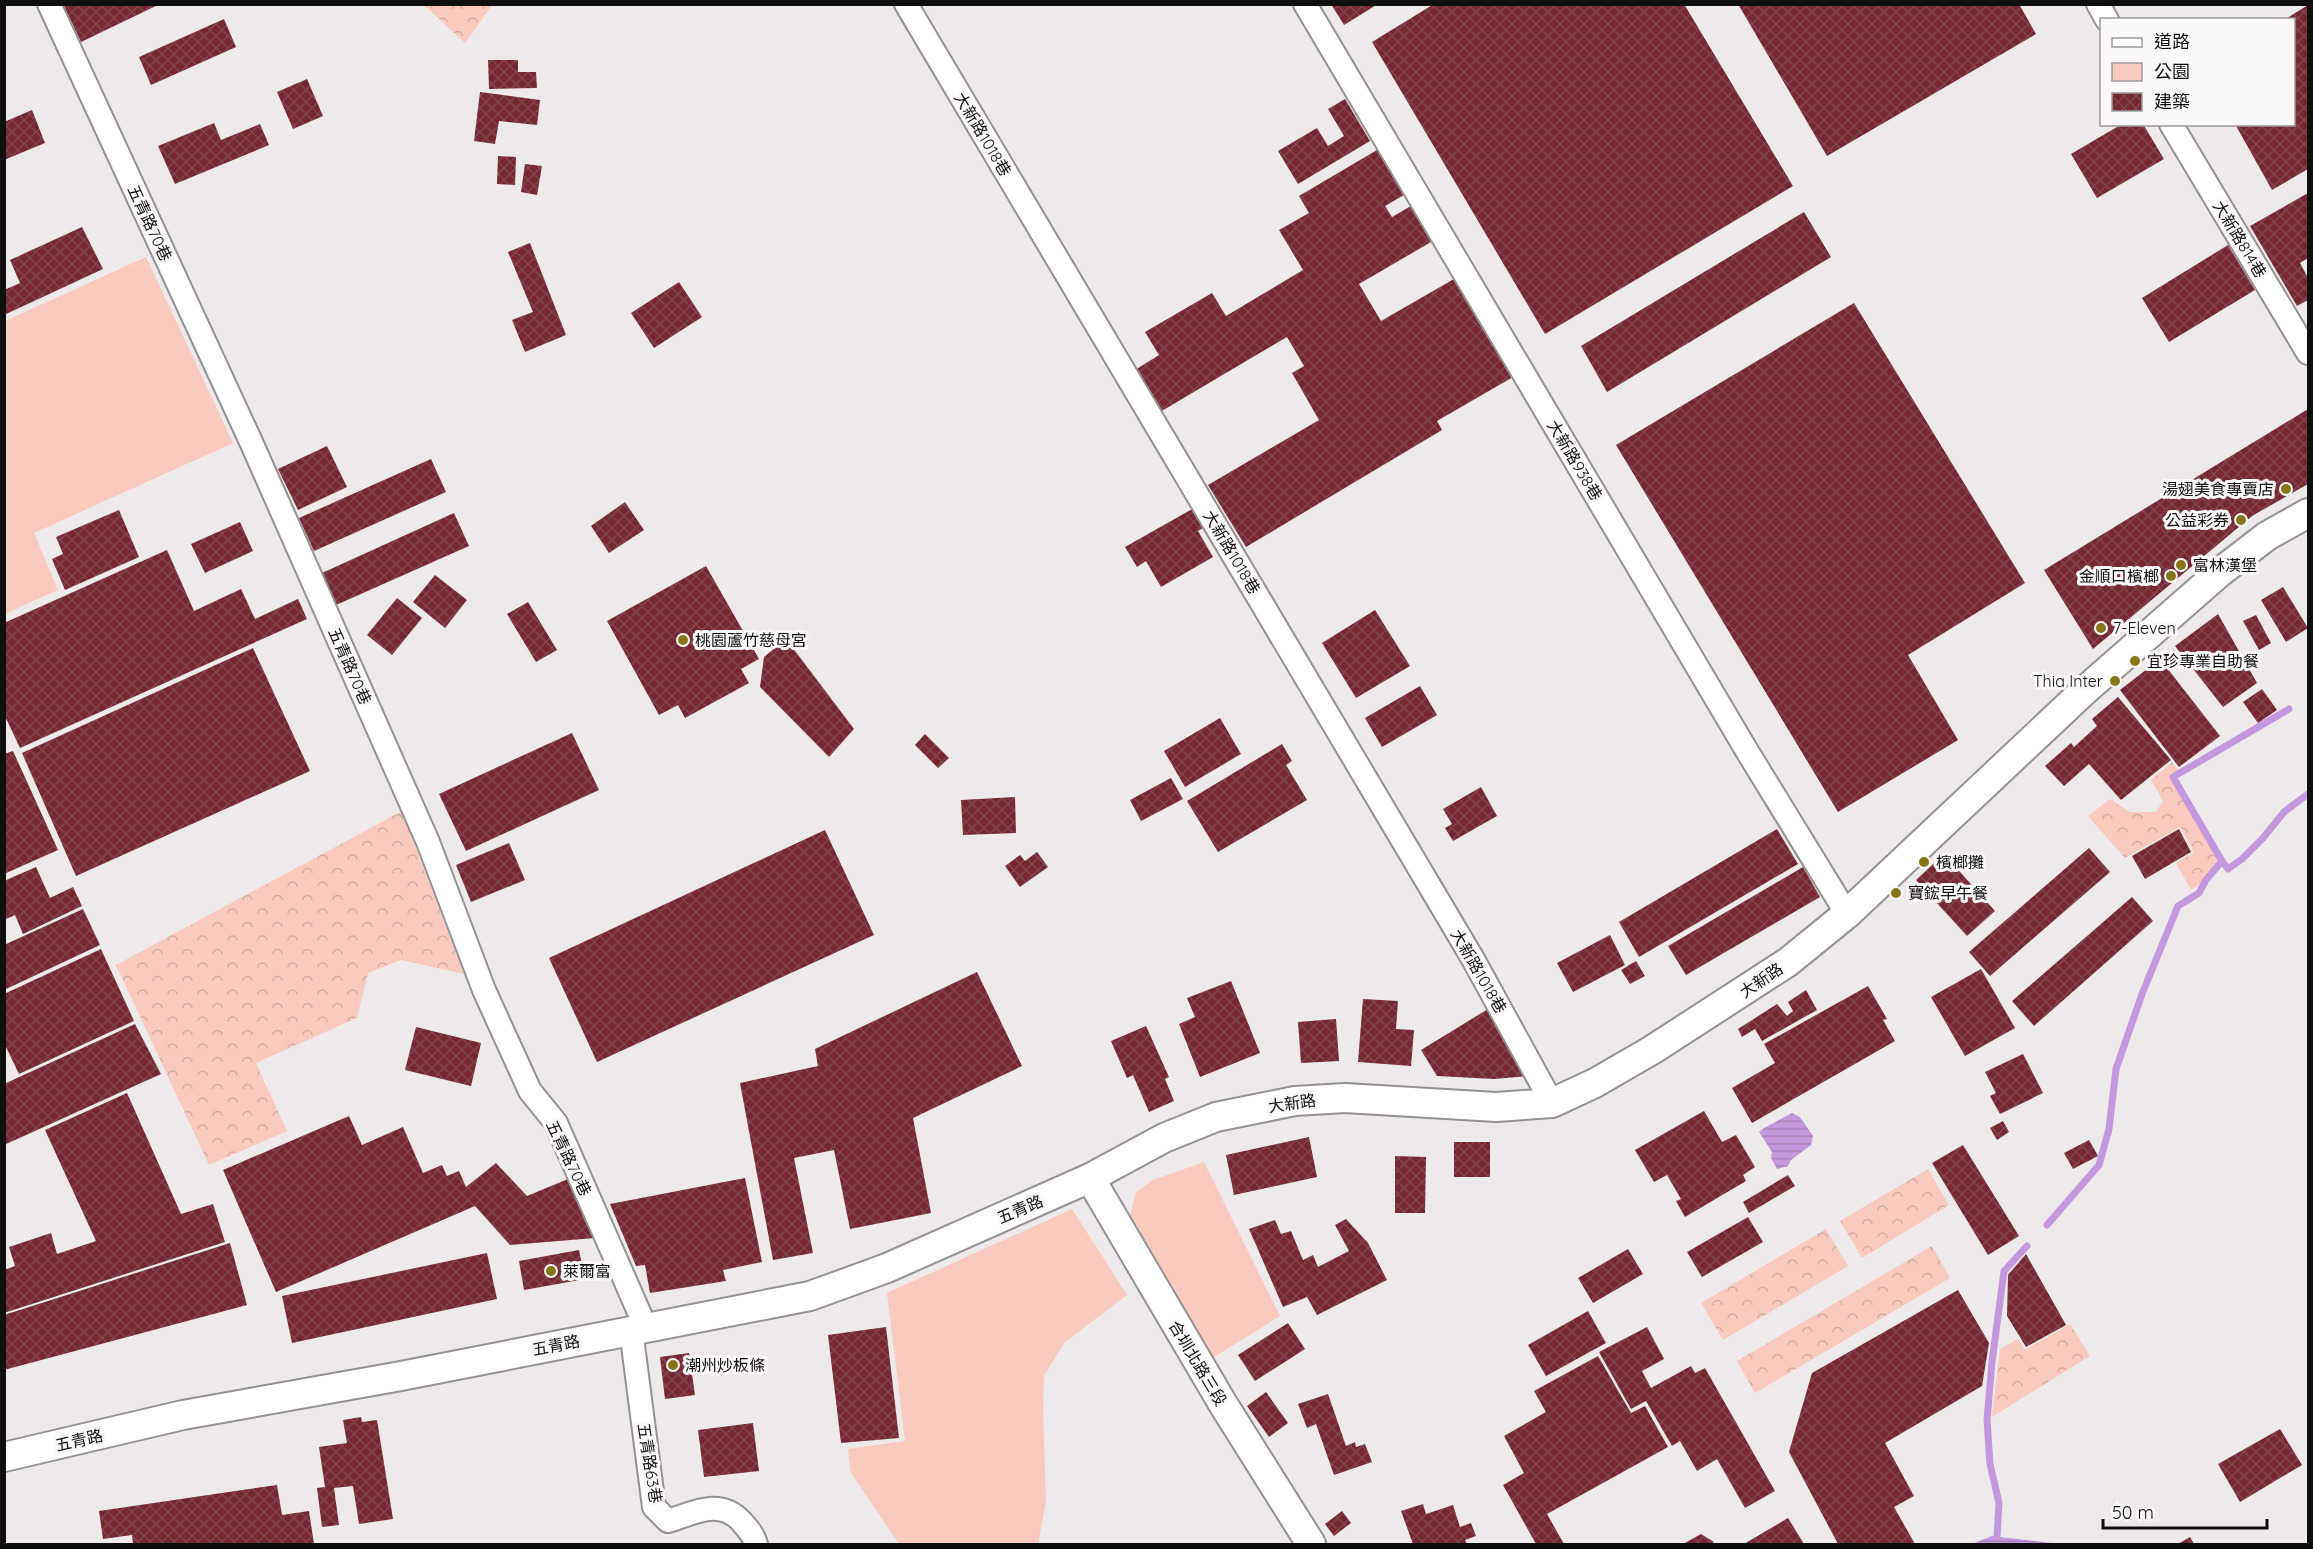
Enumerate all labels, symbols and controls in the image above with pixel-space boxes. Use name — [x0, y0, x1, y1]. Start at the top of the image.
legend — [2100, 18, 2295, 126]
text: 道路 — [2154, 30, 2190, 53]
text: 公園 — [2154, 60, 2190, 83]
street label: 大新路1018巷 — [950, 89, 1016, 179]
text: 建築 — [2154, 90, 2190, 113]
street label: 五青路70巷 — [124, 182, 176, 264]
street label: 大新路814巷 — [2209, 197, 2271, 281]
street label: 大新路938巷 — [1543, 416, 1607, 504]
place label: 湯翅美食專賣店 — [2162, 479, 2274, 499]
marker: 湯翅美食專賣店 — [2279, 482, 2293, 496]
street label: 大新路1018巷 — [1199, 507, 1265, 597]
place label: 公益彩券 — [2165, 510, 2229, 530]
marker: 公益彩券 — [2234, 513, 2248, 527]
place label: 富林漢堡 — [2193, 555, 2257, 575]
marker: 富林漢堡 — [2174, 558, 2188, 572]
place label: 金順口檳榔 — [2079, 566, 2159, 586]
marker: 金順口檳榔 — [2164, 569, 2178, 583]
place label: 7-Eleven — [2113, 618, 2176, 638]
marker: 7-Eleven — [2094, 621, 2108, 635]
street label: 五青路70巷 — [324, 625, 376, 707]
place label: 桃園蘆竹慈母宮 — [695, 630, 807, 650]
marker: 桃園蘆竹慈母宮 — [676, 633, 690, 647]
place label: 宜珍專業自助餐 — [2147, 651, 2259, 671]
marker: 宜珍專業自助餐 — [2128, 654, 2142, 668]
place label: Thia Inter — [2033, 671, 2103, 691]
marker: Thia Inter — [2108, 674, 2122, 688]
place label: 檳榔攤 — [1936, 852, 1984, 872]
marker: 檳榔攤 — [1917, 855, 1931, 869]
place label: 寶鋐早午餐 — [1908, 883, 1988, 903]
marker: 寶鋐早午餐 — [1889, 886, 1903, 900]
street label: 大新路1018巷 — [1447, 925, 1511, 1017]
street label: 大新路 — [1736, 958, 1786, 1002]
street label: 大新路 — [1267, 1090, 1317, 1116]
street label: 五青路70巷 — [542, 1117, 596, 1199]
street label: 五青路 — [994, 1190, 1046, 1228]
place label: 萊爾富 — [563, 1261, 611, 1281]
marker: 萊爾富 — [544, 1264, 558, 1278]
street label: 合圳北路三段 — [1165, 1317, 1231, 1409]
street label: 五青路 — [531, 1331, 581, 1359]
place label: 潮州炒板條 — [685, 1355, 765, 1375]
marker: 潮州炒板條 — [666, 1358, 680, 1372]
street label: 五青路63巷 — [634, 1421, 666, 1505]
street label: 五青路 — [53, 1425, 105, 1455]
scale bar — [2103, 1492, 2266, 1530]
text: 50 m — [2112, 1501, 2154, 1524]

